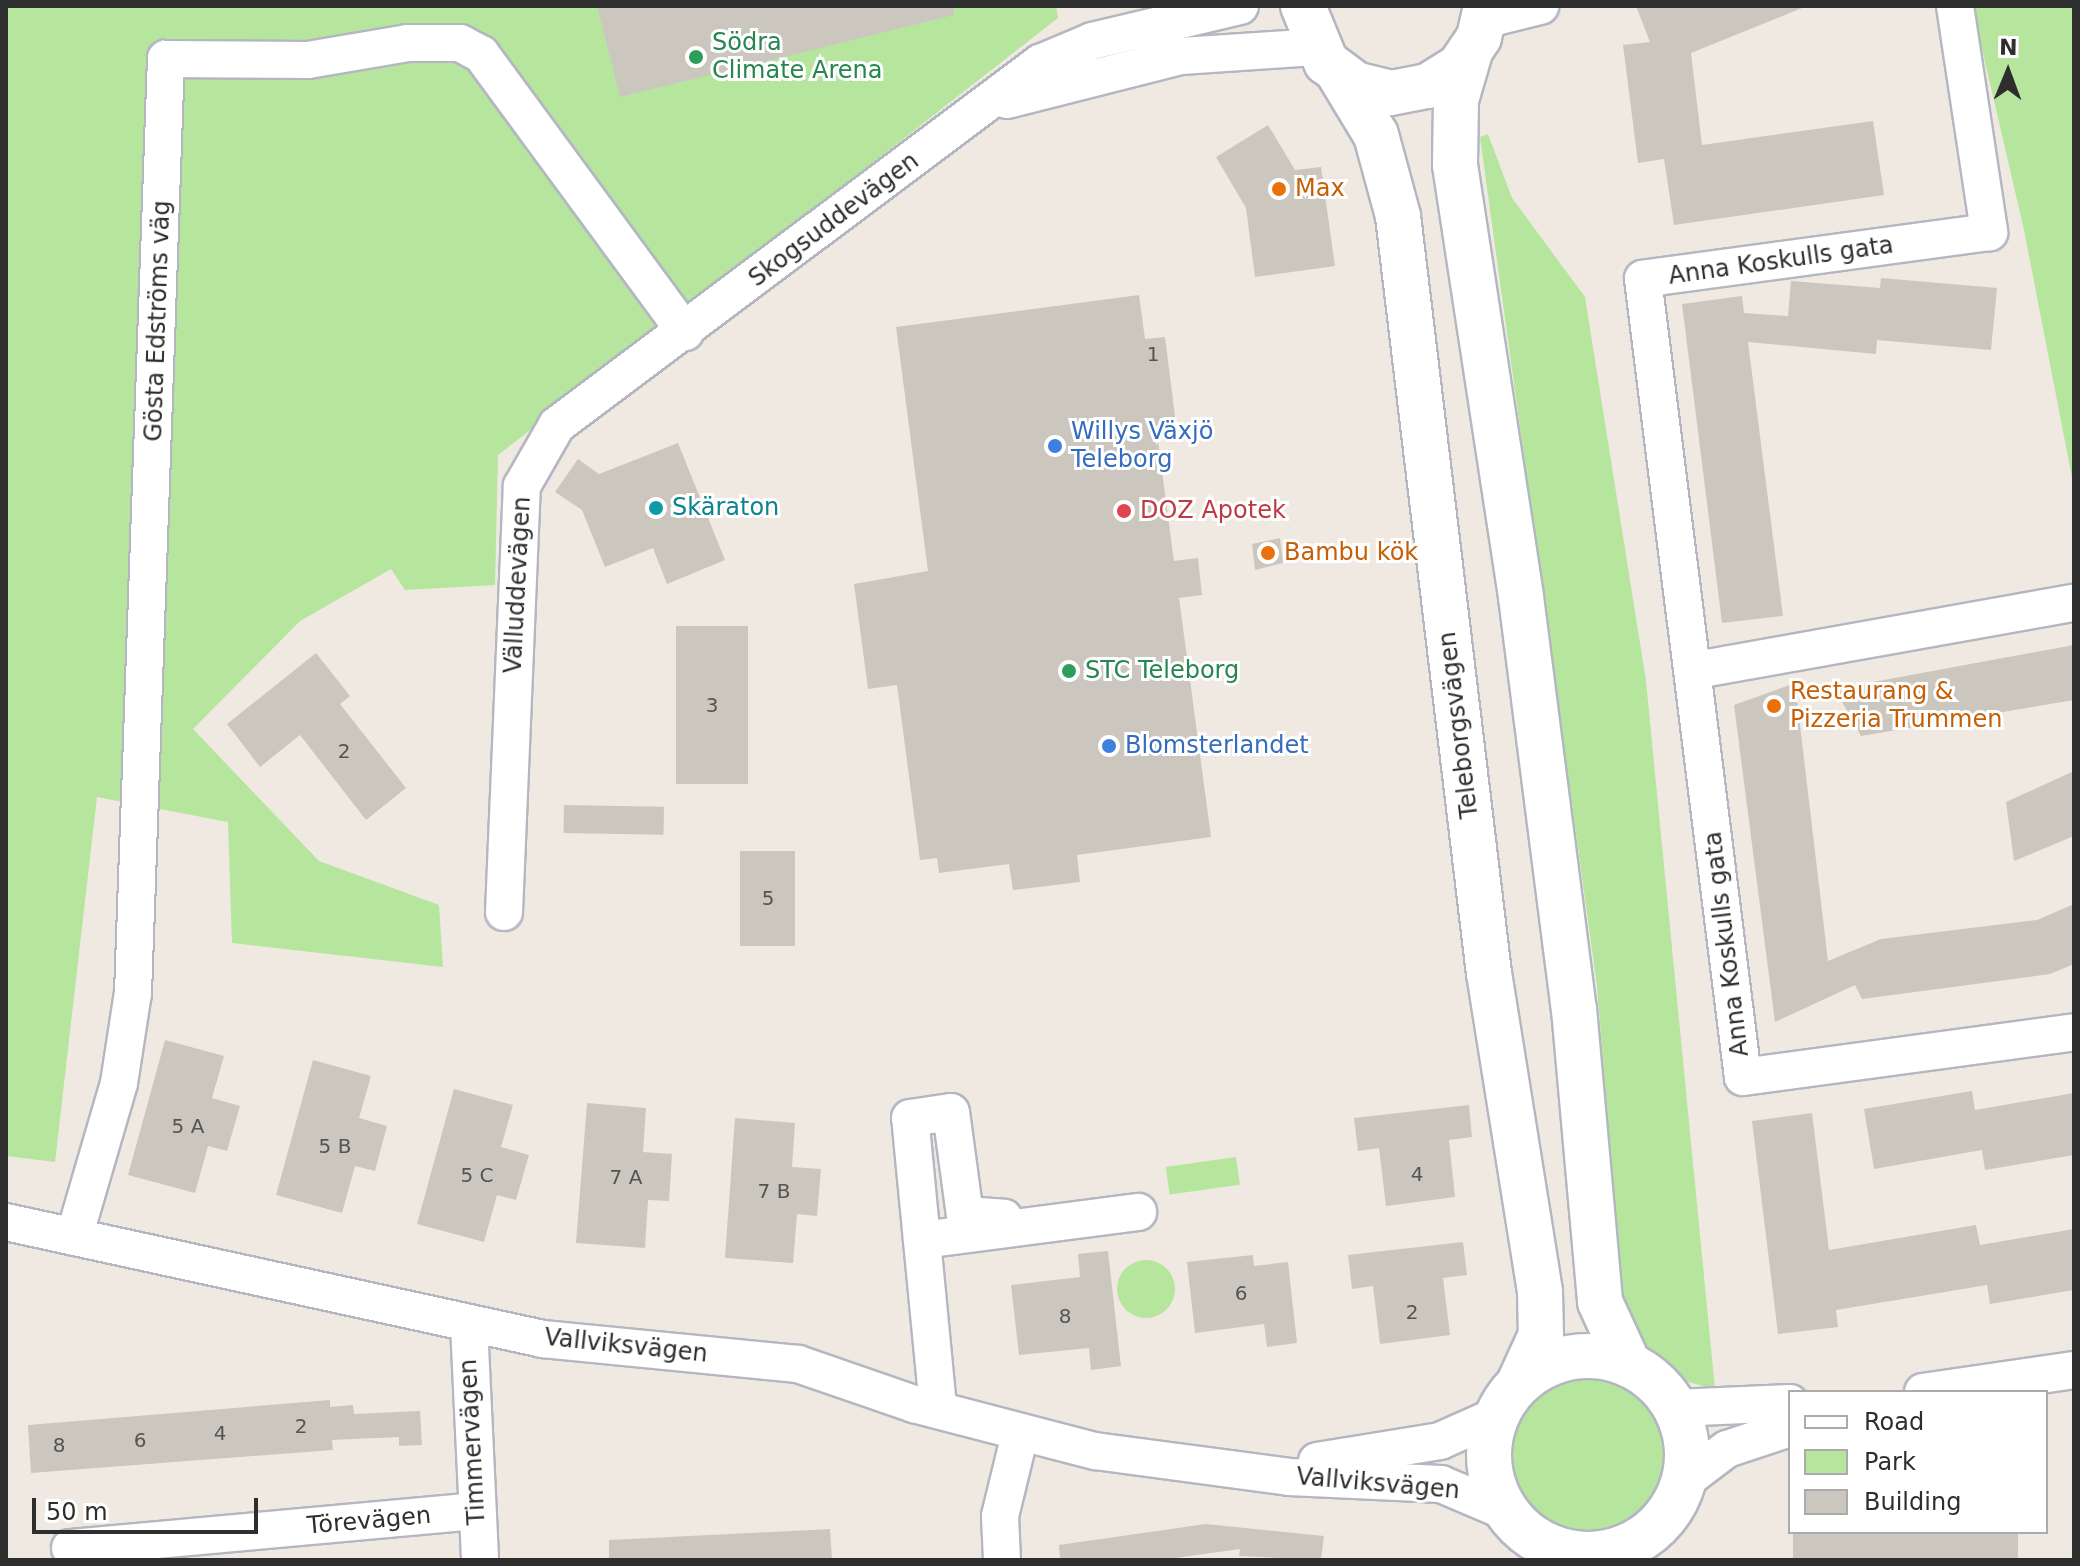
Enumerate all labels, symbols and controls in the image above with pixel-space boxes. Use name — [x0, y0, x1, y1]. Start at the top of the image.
place label: Södra Climate Arena — [712, 29, 882, 85]
north arrow — [1968, 32, 2048, 112]
text: N — [1999, 35, 2018, 60]
marker: Södra Climate Arena — [687, 48, 705, 66]
street label: Skogsuddevägen — [743, 147, 925, 293]
place label: Max — [1295, 175, 1345, 203]
marker: Max — [1270, 180, 1288, 198]
street label: Gösta Edströms väg — [139, 200, 177, 442]
street label: Anna Koskulls gata — [1667, 231, 1895, 291]
house number: 1 — [1147, 342, 1159, 366]
place label: Willys Växjö Teleborg — [1071, 418, 1213, 474]
marker: Willys Växjö Teleborg — [1046, 437, 1064, 455]
place label: Skäraton — [672, 494, 779, 522]
street label: Välluddevägen — [499, 496, 537, 674]
place label: DOZ Apotek — [1140, 497, 1286, 525]
marker: Skäraton — [647, 499, 665, 517]
marker: DOZ Apotek — [1115, 502, 1133, 520]
place label: Bambu kök — [1284, 539, 1418, 567]
marker: Bambu kök — [1259, 544, 1277, 562]
street label: Teleborgsvägen — [1433, 630, 1485, 820]
place label: STC Teleborg — [1085, 657, 1239, 685]
marker: STC Teleborg — [1060, 662, 1078, 680]
place label: Restaurang & Pizzeria Trummen — [1790, 678, 2002, 734]
house number: 3 — [706, 693, 718, 717]
marker: Restaurang & Pizzeria Trummen — [1765, 697, 1783, 715]
place label: Blomsterlandet — [1125, 732, 1309, 760]
marker: Blomsterlandet — [1100, 737, 1118, 755]
house number: 2 — [338, 739, 350, 763]
street label: Anna Koskulls gata — [1699, 830, 1755, 1058]
house number: 5 — [762, 886, 774, 910]
house number: 5 A — [172, 1114, 204, 1138]
house number: 5 B — [319, 1134, 351, 1158]
house number: 4 — [1411, 1162, 1423, 1186]
house number: 5 C — [460, 1163, 494, 1187]
house number: 7 A — [610, 1165, 642, 1189]
house number: 7 B — [758, 1179, 790, 1203]
house number: 6 — [1235, 1281, 1247, 1305]
house number: 2 — [1406, 1300, 1418, 1324]
house number: 8 — [1059, 1304, 1071, 1328]
street label: Vallviksvägen — [543, 1323, 709, 1369]
street label: Timmervägen — [454, 1358, 492, 1526]
legend — [1788, 1390, 2048, 1534]
text: Road — [1864, 1408, 1924, 1436]
house number: 2 — [295, 1414, 307, 1438]
house number: 4 — [214, 1421, 226, 1445]
house number: 6 — [134, 1428, 146, 1452]
house number: 8 — [53, 1433, 65, 1457]
text: Park — [1864, 1448, 1916, 1476]
street label: Vallviksvägen — [1295, 1463, 1461, 1505]
scale bar — [36, 1482, 262, 1532]
text: Building — [1864, 1488, 1961, 1516]
text: 50 m — [46, 1498, 108, 1526]
street label: Törevägen — [306, 1501, 432, 1541]

